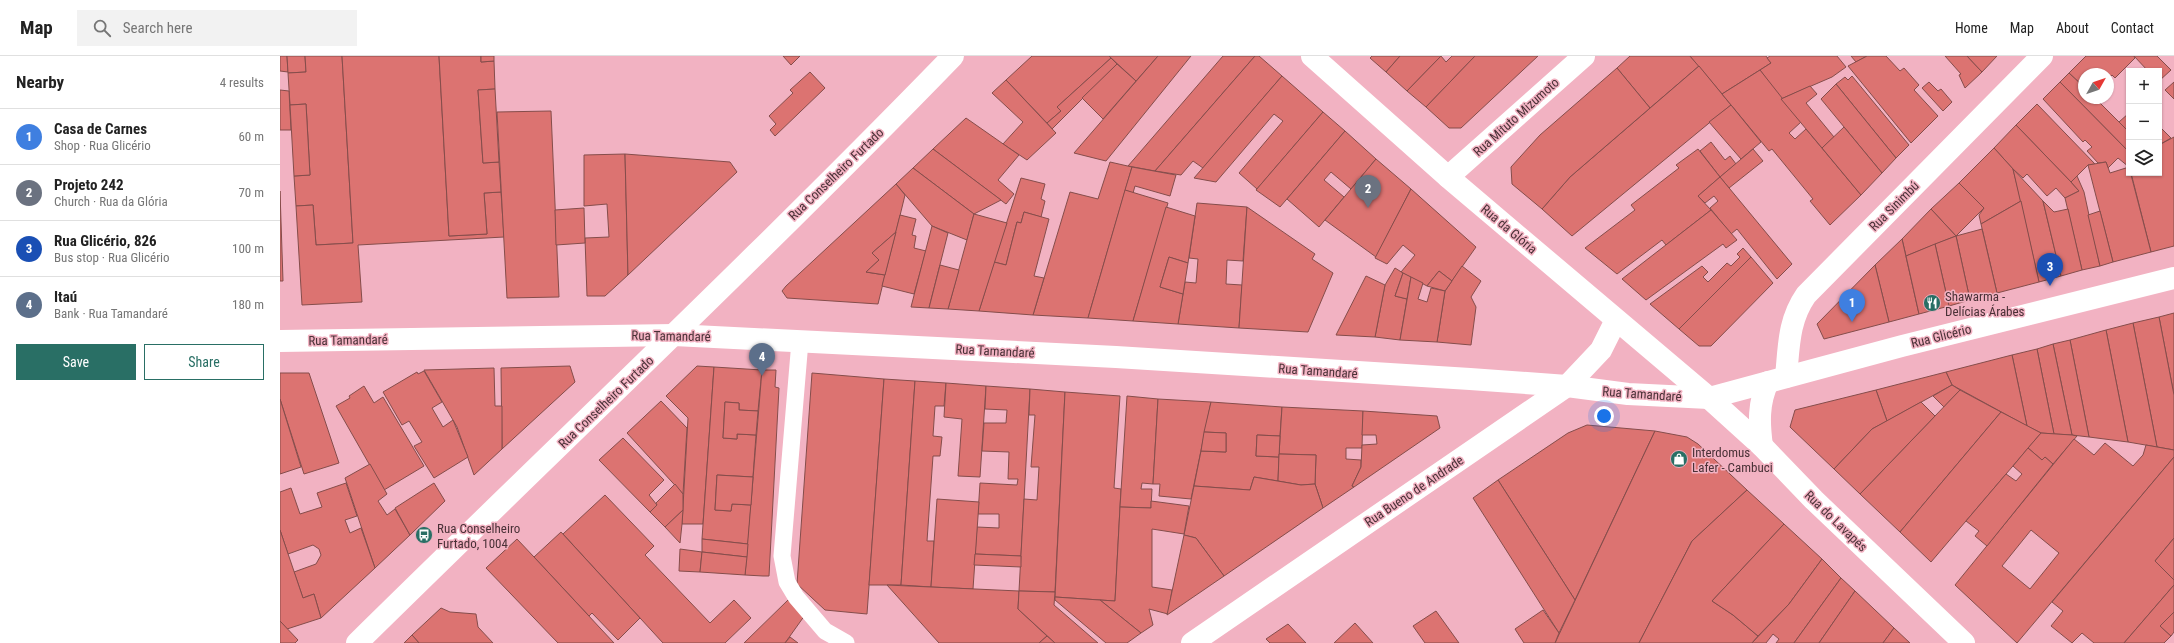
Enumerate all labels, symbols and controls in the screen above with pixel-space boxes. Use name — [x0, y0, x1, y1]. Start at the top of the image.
search box — [77, 10, 357, 46]
text: Map — [20, 16, 53, 39]
icon: search — [91, 17, 113, 39]
text: Search here — [123, 19, 193, 37]
text: Home — [1955, 20, 1988, 36]
text: Map — [2010, 20, 2034, 36]
text: About — [2056, 20, 2089, 36]
text: Contact — [2111, 20, 2154, 36]
north arrow — [2078, 68, 2114, 104]
map controls — [2126, 68, 2162, 176]
button: + — [2126, 68, 2162, 104]
text: Nearby — [16, 72, 64, 92]
text: 4 results — [220, 75, 264, 90]
street label: Rua Mituto Mizumoto — [1470, 75, 1562, 159]
button: − — [2126, 104, 2162, 140]
text: Casa de Carnes — [54, 120, 147, 138]
street label: Rua Conselheiro Furtado — [785, 125, 887, 223]
text: 1 — [26, 129, 32, 144]
text: 60 m — [238, 129, 264, 144]
text: Shop · Rua Glicério — [54, 138, 151, 153]
button: layers — [2126, 140, 2162, 176]
pin: 2 — [1355, 175, 1381, 208]
text: Projeto 242 — [54, 176, 124, 194]
street label: Rua Sinimbú — [1866, 178, 1922, 234]
text: 2 — [26, 185, 32, 200]
text: 70 m — [238, 185, 264, 200]
text: Church · Rua da Glória — [54, 194, 168, 209]
street label: Rua da Glória — [1478, 201, 1540, 257]
text: Rua Glicério, 826 — [54, 232, 157, 250]
text: 3 — [26, 241, 32, 256]
text: 100 m — [232, 241, 264, 256]
text: Bus stop · Rua Glicério — [54, 250, 170, 265]
pin: 3 — [2037, 253, 2063, 286]
text: Itaú — [54, 288, 77, 306]
pin: 1 — [1839, 289, 1865, 322]
place label: Shawarma - Delícias Árabes — [1945, 289, 2025, 319]
restaurant icon: Shawarma - Delícias Árabes — [1922, 293, 1942, 313]
text: 4 — [26, 297, 32, 312]
text: 180 m — [232, 297, 264, 312]
text: Bank · Rua Tamandaré — [54, 306, 168, 321]
street label: Rua Glicério — [1909, 321, 1973, 351]
street label: Rua Tamandaré — [631, 328, 711, 344]
street label: Rua Tamandaré — [308, 332, 388, 348]
street label: Rua Tamandaré — [955, 341, 1035, 361]
pin: 4 — [749, 343, 775, 376]
button: Save — [16, 344, 136, 380]
button: Share — [144, 344, 264, 380]
street label: Rua Conselheiro Furtado — [555, 353, 657, 451]
street label: Rua Tamandaré — [1278, 361, 1358, 381]
street label: Rua Tamandaré — [1602, 384, 1682, 404]
your location — [1594, 406, 1614, 426]
place label: Interdomus Lafer - Cambuci — [1692, 445, 1773, 475]
shop icon: Interdomus Lafer - Cambuci — [1669, 449, 1689, 469]
street label: Rua Bueno de Andrade — [1362, 452, 1466, 530]
street label: Rua do Lavapés — [1802, 488, 1870, 555]
place label: Rua Conselheiro Furtado, 1004 — [437, 521, 520, 551]
bus stop icon: Rua Conselheiro Furtado, 1004 — [414, 525, 434, 545]

